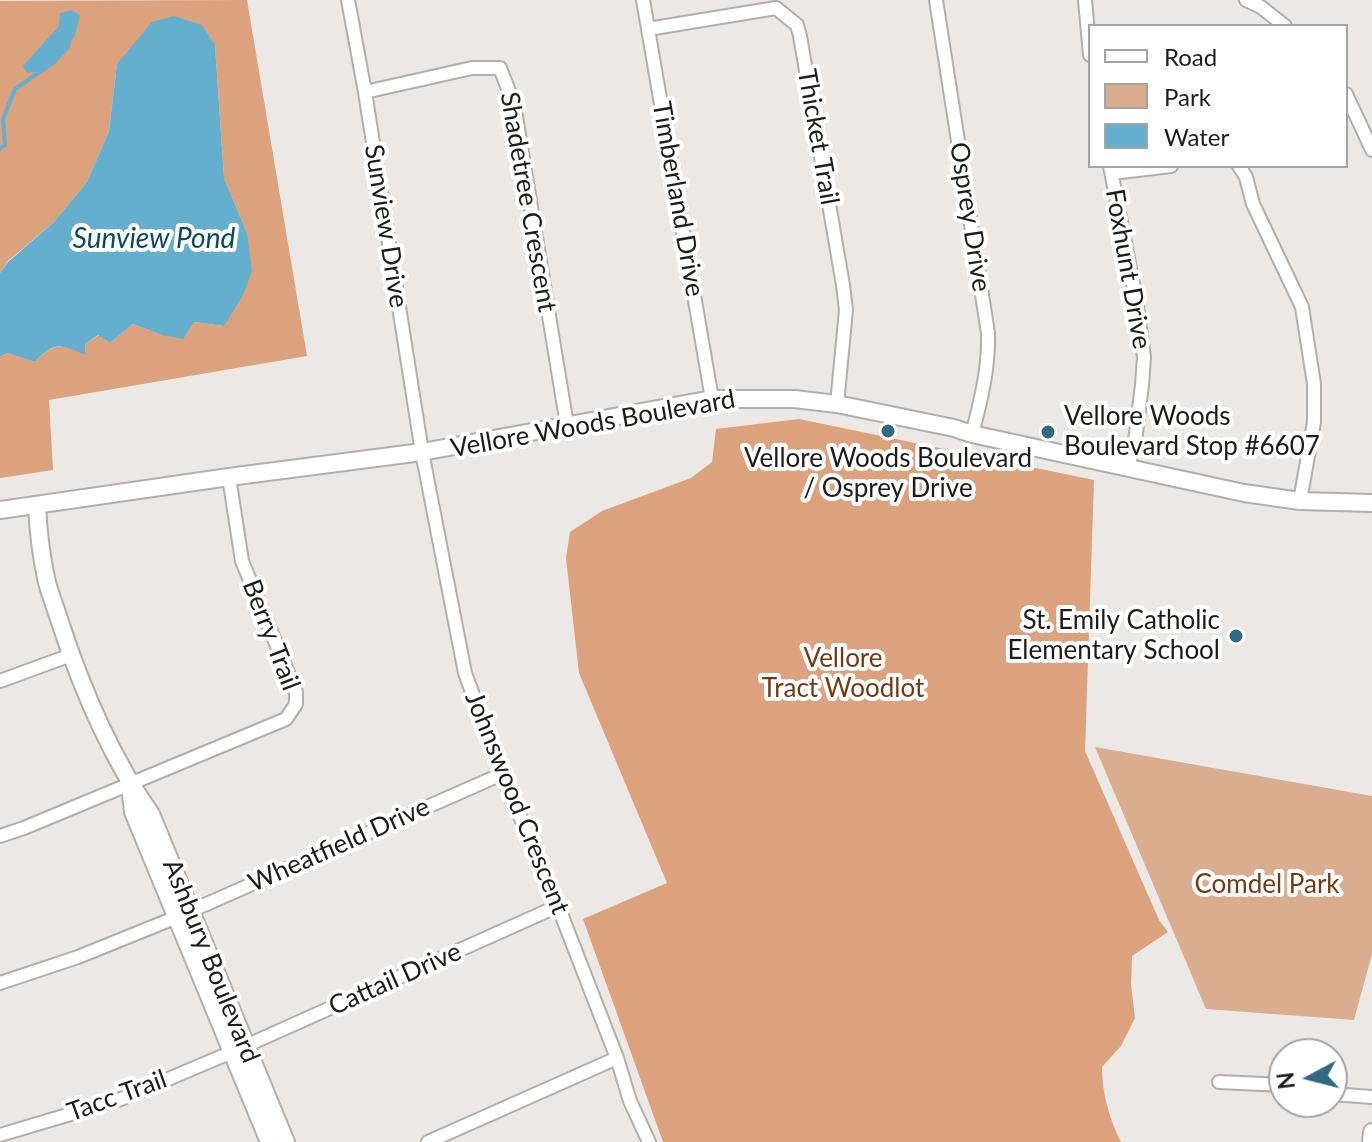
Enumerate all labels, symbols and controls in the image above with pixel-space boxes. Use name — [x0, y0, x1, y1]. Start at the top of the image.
legend — [1088, 24, 1348, 168]
text: Road — [1164, 42, 1217, 71]
street label: Thicket Trail — [791, 67, 845, 207]
text: Park — [1164, 82, 1211, 111]
street label: Shadetree Crescent — [493, 90, 563, 314]
street label: Timberland Drive — [645, 99, 711, 299]
text: Water — [1164, 122, 1229, 151]
street label: Osprey Drive — [943, 140, 997, 294]
street label: Sunview Drive — [358, 142, 414, 310]
street label: Foxhunt Drive — [1099, 187, 1157, 351]
water label: Sunview Pond — [73, 222, 235, 256]
street label: Vellore Woods Boulevard — [448, 384, 738, 464]
place label: Vellore Woods Boulevard Stop #6607 — [1064, 401, 1320, 462]
marker: Vellore Woods Boulevard / Osprey Drive — [879, 422, 897, 440]
marker: Vellore Woods Boulevard Stop #6607 — [1039, 423, 1057, 441]
place label: Vellore Woods Boulevard / Osprey Drive — [744, 443, 1032, 504]
street label: Berry Trail — [236, 575, 306, 695]
place label: St. Emily Catholic Elementary School — [1007, 605, 1220, 666]
marker: St. Emily Catholic Elementary School — [1227, 627, 1245, 645]
park label: Vellore Tract Woodlot — [762, 643, 924, 704]
street label: Johnswood Crescent — [458, 687, 576, 919]
street label: Wheatfield Drive — [244, 791, 434, 899]
street label: Ashbury Boulevard — [156, 855, 266, 1067]
park label: Comdel Park — [1194, 869, 1340, 901]
street label: Cattail Drive — [324, 936, 466, 1022]
north arrow — [1268, 1038, 1348, 1118]
street label: Tacc Trail — [63, 1064, 171, 1128]
text: N — [1271, 1071, 1300, 1091]

